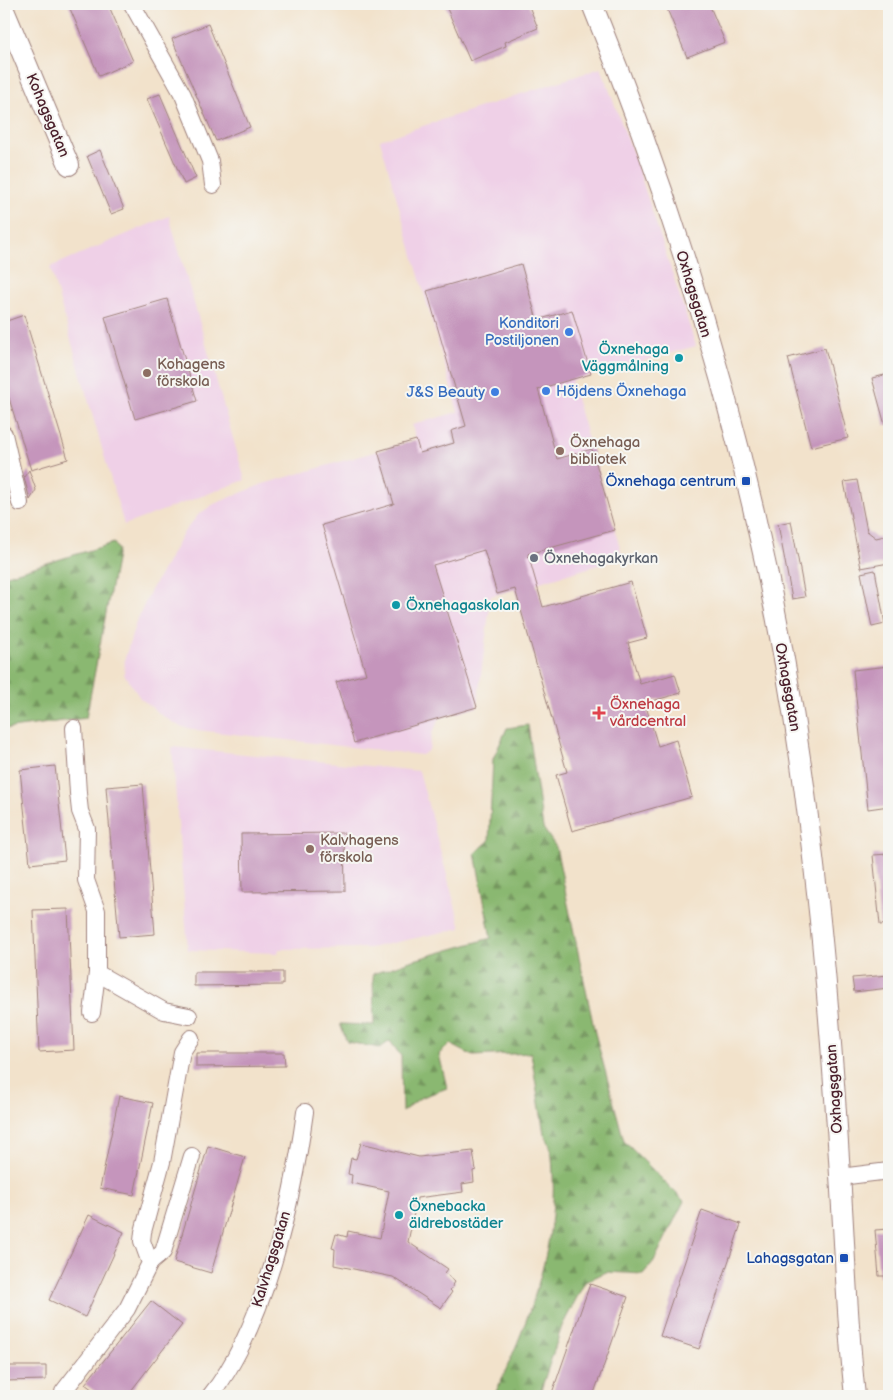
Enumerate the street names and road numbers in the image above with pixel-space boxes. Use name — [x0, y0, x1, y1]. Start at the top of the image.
street label: Kohagsgatan — [21, 70, 74, 160]
street label: Oxhagsgatan — [671, 249, 716, 340]
street label: Oxhagsgatan — [770, 641, 805, 733]
street label: Oxhagsgatan — [822, 1044, 847, 1134]
street label: Kalvhagsgatan — [248, 1209, 295, 1310]

